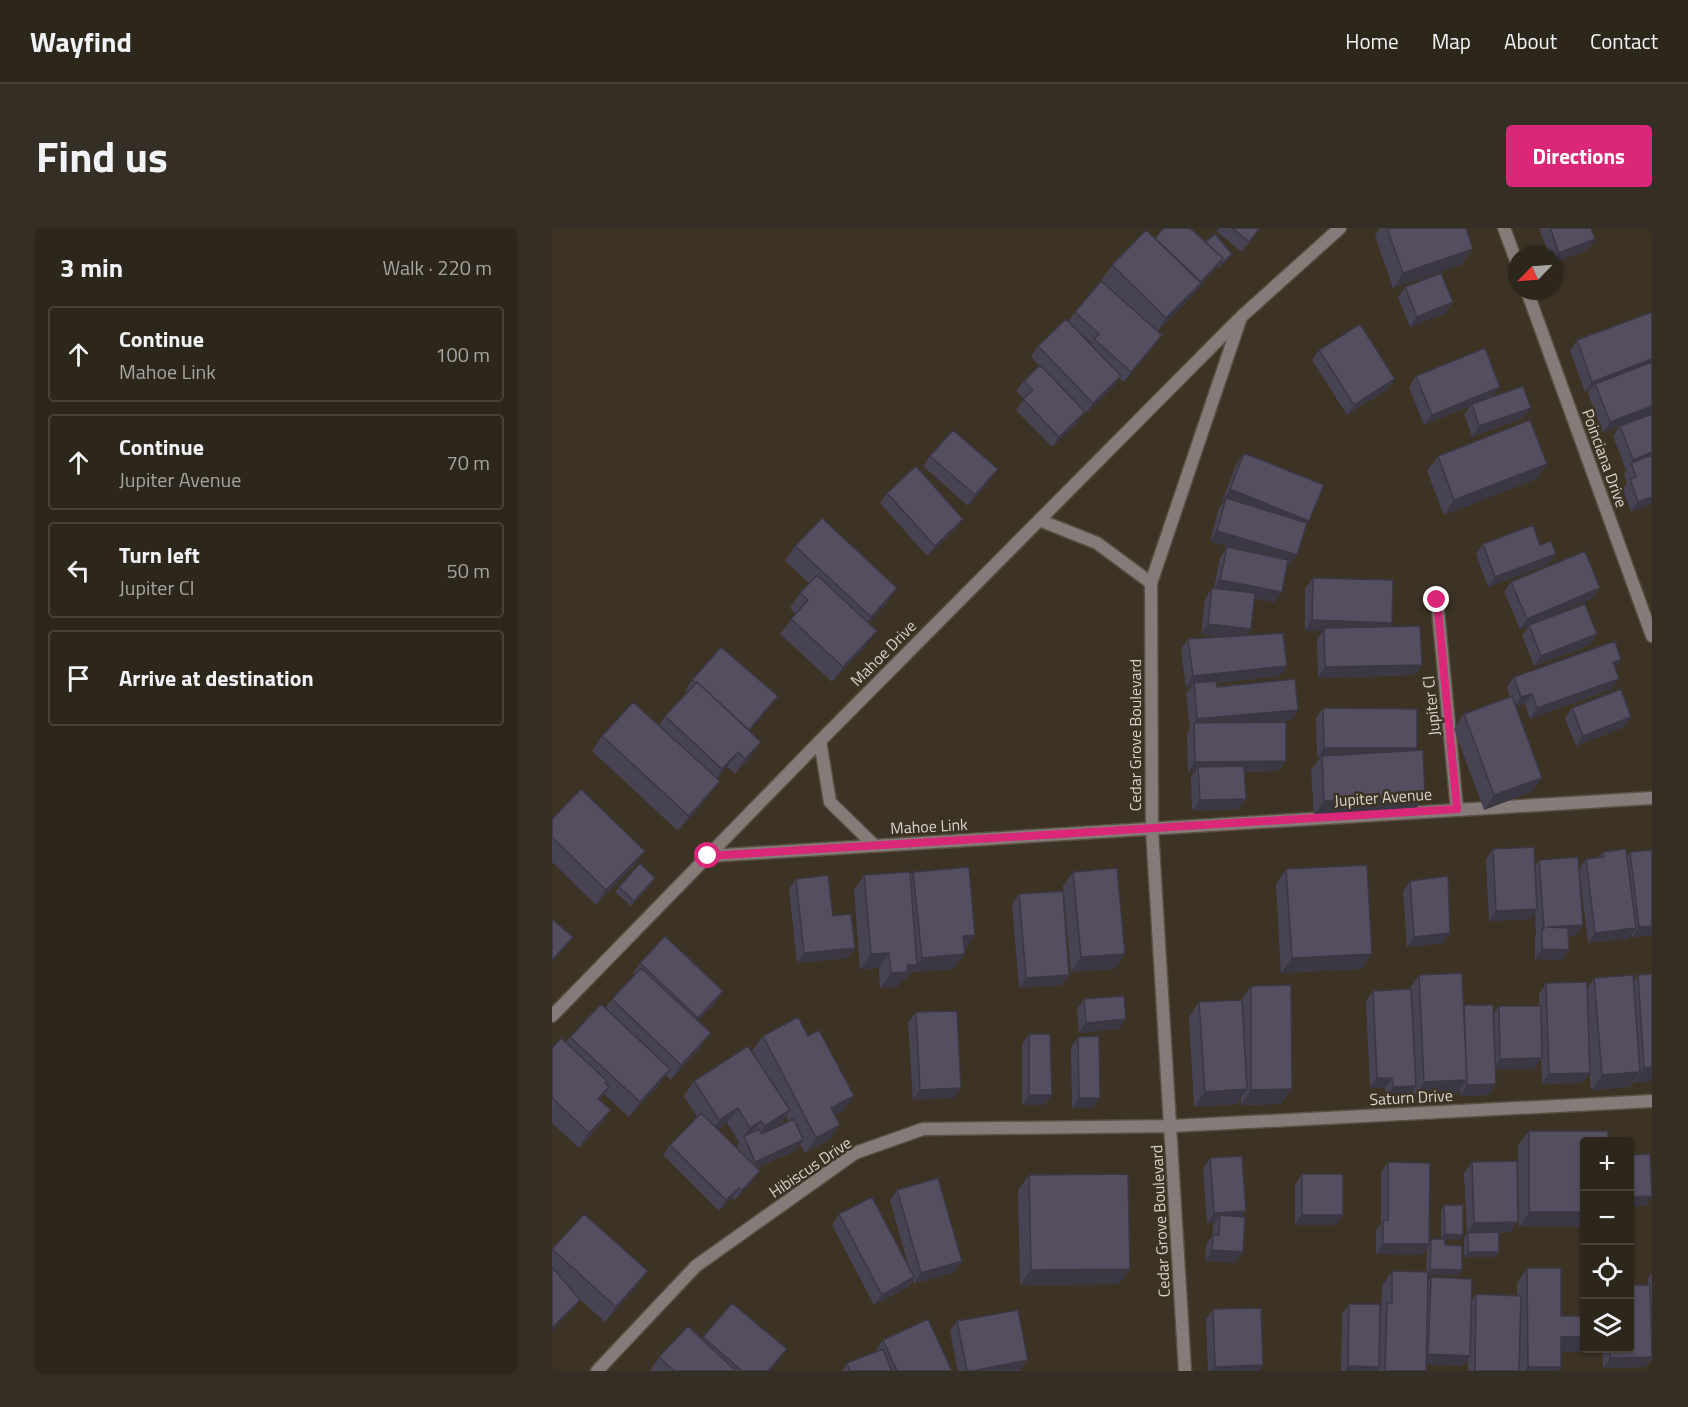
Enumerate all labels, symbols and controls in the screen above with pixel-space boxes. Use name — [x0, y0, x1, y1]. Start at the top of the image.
text: Wayfind — [30, 20, 132, 63]
text: Home — [1345, 25, 1399, 57]
text: Map — [1432, 25, 1471, 57]
text: About — [1504, 25, 1557, 57]
text: Contact — [1590, 25, 1658, 57]
text: Find us — [36, 124, 168, 188]
button: Directions — [1506, 125, 1652, 187]
north arrow — [1508, 246, 1562, 300]
text: 3 min — [60, 248, 123, 287]
text: Walk · 220 m — [383, 252, 492, 283]
text: Continue — [119, 322, 204, 356]
icon: ahead — [62, 338, 95, 371]
text: 100 m — [435, 339, 490, 370]
text: Mahoe Link — [119, 356, 216, 387]
street label: Poinciana Drive — [1576, 405, 1634, 511]
text: Continue — [119, 430, 204, 464]
icon: ahead — [62, 446, 95, 479]
text: 70 m — [446, 447, 490, 478]
text: Jupiter Avenue — [119, 464, 241, 495]
text: Turn left — [119, 538, 200, 572]
icon: left — [62, 554, 95, 587]
text: 50 m — [446, 555, 490, 586]
text: Jupiter Cl — [119, 572, 194, 603]
route end — [1423, 586, 1449, 612]
street label: Mahoe Drive — [844, 614, 922, 692]
street label: Cedar Grove Boulevard — [1123, 659, 1147, 811]
text: Arrive at destination — [119, 661, 314, 695]
icon: arrive — [62, 662, 95, 695]
street label: Jupiter Cl — [1416, 675, 1446, 737]
street label: Jupiter Avenue — [1333, 782, 1433, 812]
street label: Mahoe Link — [890, 812, 969, 840]
route start — [694, 842, 720, 868]
street label: Saturn Drive — [1369, 1083, 1453, 1111]
street label: Hibiscus Drive — [764, 1130, 856, 1204]
map controls — [1580, 1137, 1634, 1353]
button: + — [1580, 1137, 1634, 1191]
street label: Cedar Grove Boulevard — [1144, 1144, 1176, 1298]
button: − — [1580, 1191, 1634, 1245]
button: locate — [1580, 1245, 1634, 1299]
button: layers — [1580, 1299, 1634, 1353]

